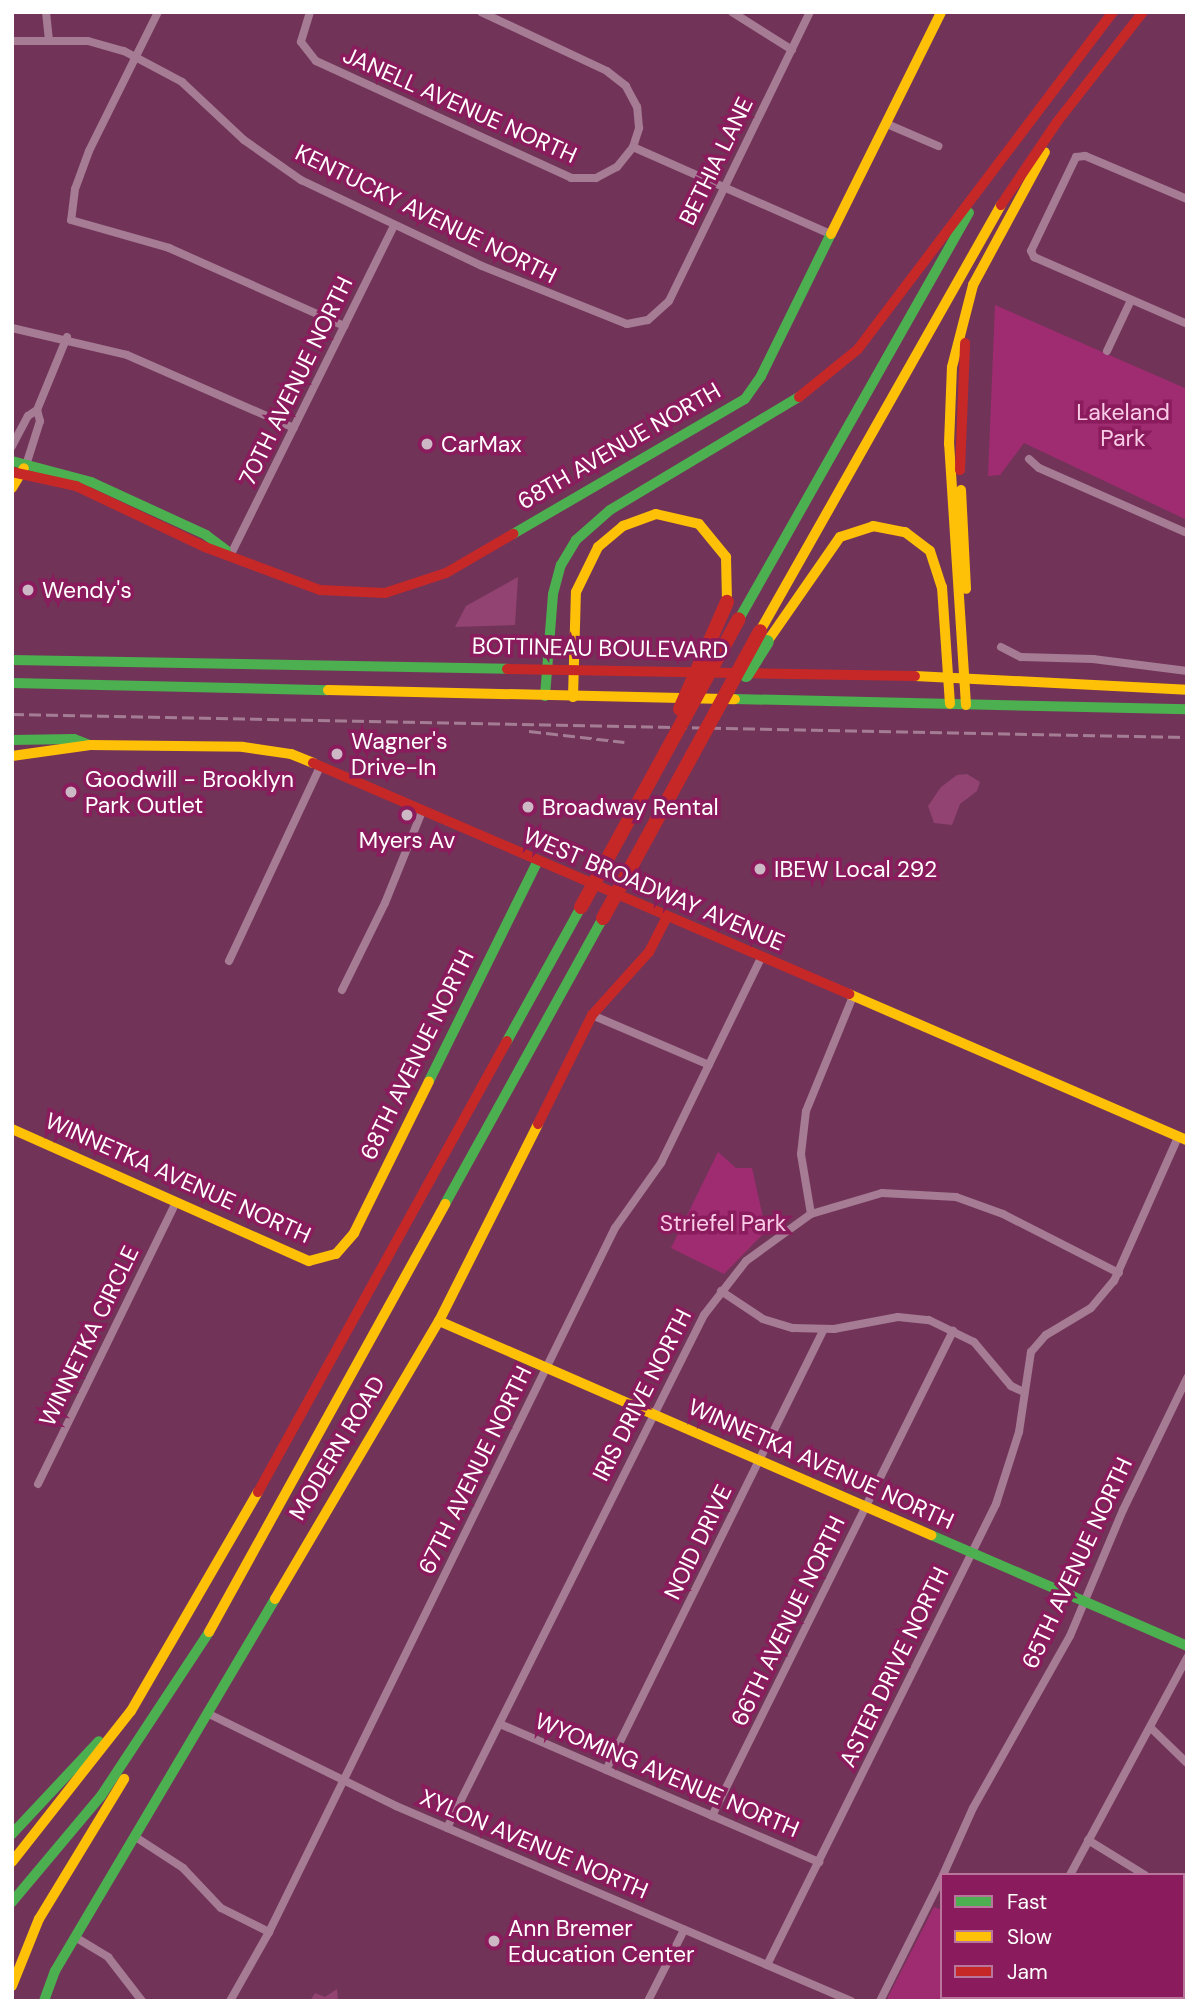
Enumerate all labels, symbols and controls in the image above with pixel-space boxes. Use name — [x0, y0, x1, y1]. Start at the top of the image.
street label: JANELL AVENUE NORTH — [339, 41, 581, 169]
street label: BETHIA LANE — [673, 93, 759, 229]
street label: KENTUCKY AVENUE NORTH — [291, 139, 561, 289]
street label: 70TH AVENUE NORTH — [233, 272, 359, 490]
street label: 68TH AVENUE NORTH — [513, 377, 725, 515]
park label: Lakeland Park — [1076, 398, 1170, 452]
place label: CarMax — [441, 430, 522, 458]
marker: CarMax — [419, 436, 435, 452]
place label: Wendy's — [42, 576, 132, 604]
marker: Wendy's — [20, 582, 36, 598]
street label: BOTTINEAU BOULEVARD — [472, 632, 728, 664]
place label: Wagner's Drive-In — [351, 727, 447, 781]
marker: Wagner's Drive-In — [329, 746, 345, 762]
place label: Goodwill - Brooklyn Park Outlet — [85, 765, 294, 819]
marker: Goodwill - Brooklyn Park Outlet — [63, 784, 79, 800]
place label: Broadway Rental — [542, 793, 719, 821]
marker: Broadway Rental — [520, 799, 536, 815]
marker: Myers Av — [399, 807, 415, 823]
street label: WEST BROADWAY AVENUE — [519, 821, 789, 957]
place label: Myers Av — [359, 826, 455, 854]
place label: IBEW Local 292 — [774, 855, 937, 883]
marker: IBEW Local 292 — [752, 861, 768, 877]
street label: 68TH AVENUE NORTH — [354, 946, 480, 1164]
street label: WINNETKA AVENUE NORTH — [41, 1107, 315, 1249]
park label: Striefel Park — [660, 1209, 786, 1237]
street label: WINNETKA CIRCLE — [33, 1241, 145, 1431]
street label: IRIS DRIVE NORTH — [587, 1304, 697, 1486]
street label: 67TH AVENUE NORTH — [413, 1361, 537, 1579]
street label: MODERN ROAD — [283, 1371, 391, 1525]
street label: WINNETKA AVENUE NORTH — [684, 1393, 958, 1535]
street label: 65TH AVENUE NORTH — [1016, 1453, 1138, 1673]
street label: NOID DRIVE — [658, 1480, 738, 1604]
street label: 66TH AVENUE NORTH — [725, 1511, 851, 1731]
street label: ASTER DRIVE NORTH — [834, 1562, 954, 1772]
street label: WYOMING AVENUE NORTH — [531, 1707, 803, 1843]
street label: XYLON AVENUE NORTH — [416, 1783, 652, 1905]
legend — [940, 1873, 1185, 1999]
text: Fast — [1007, 1888, 1047, 1916]
place label: Ann Bremer Education Center — [508, 1914, 694, 1968]
text: Slow — [1007, 1923, 1052, 1951]
marker: Ann Bremer Education Center — [486, 1933, 502, 1949]
text: Jam — [1007, 1958, 1048, 1986]

